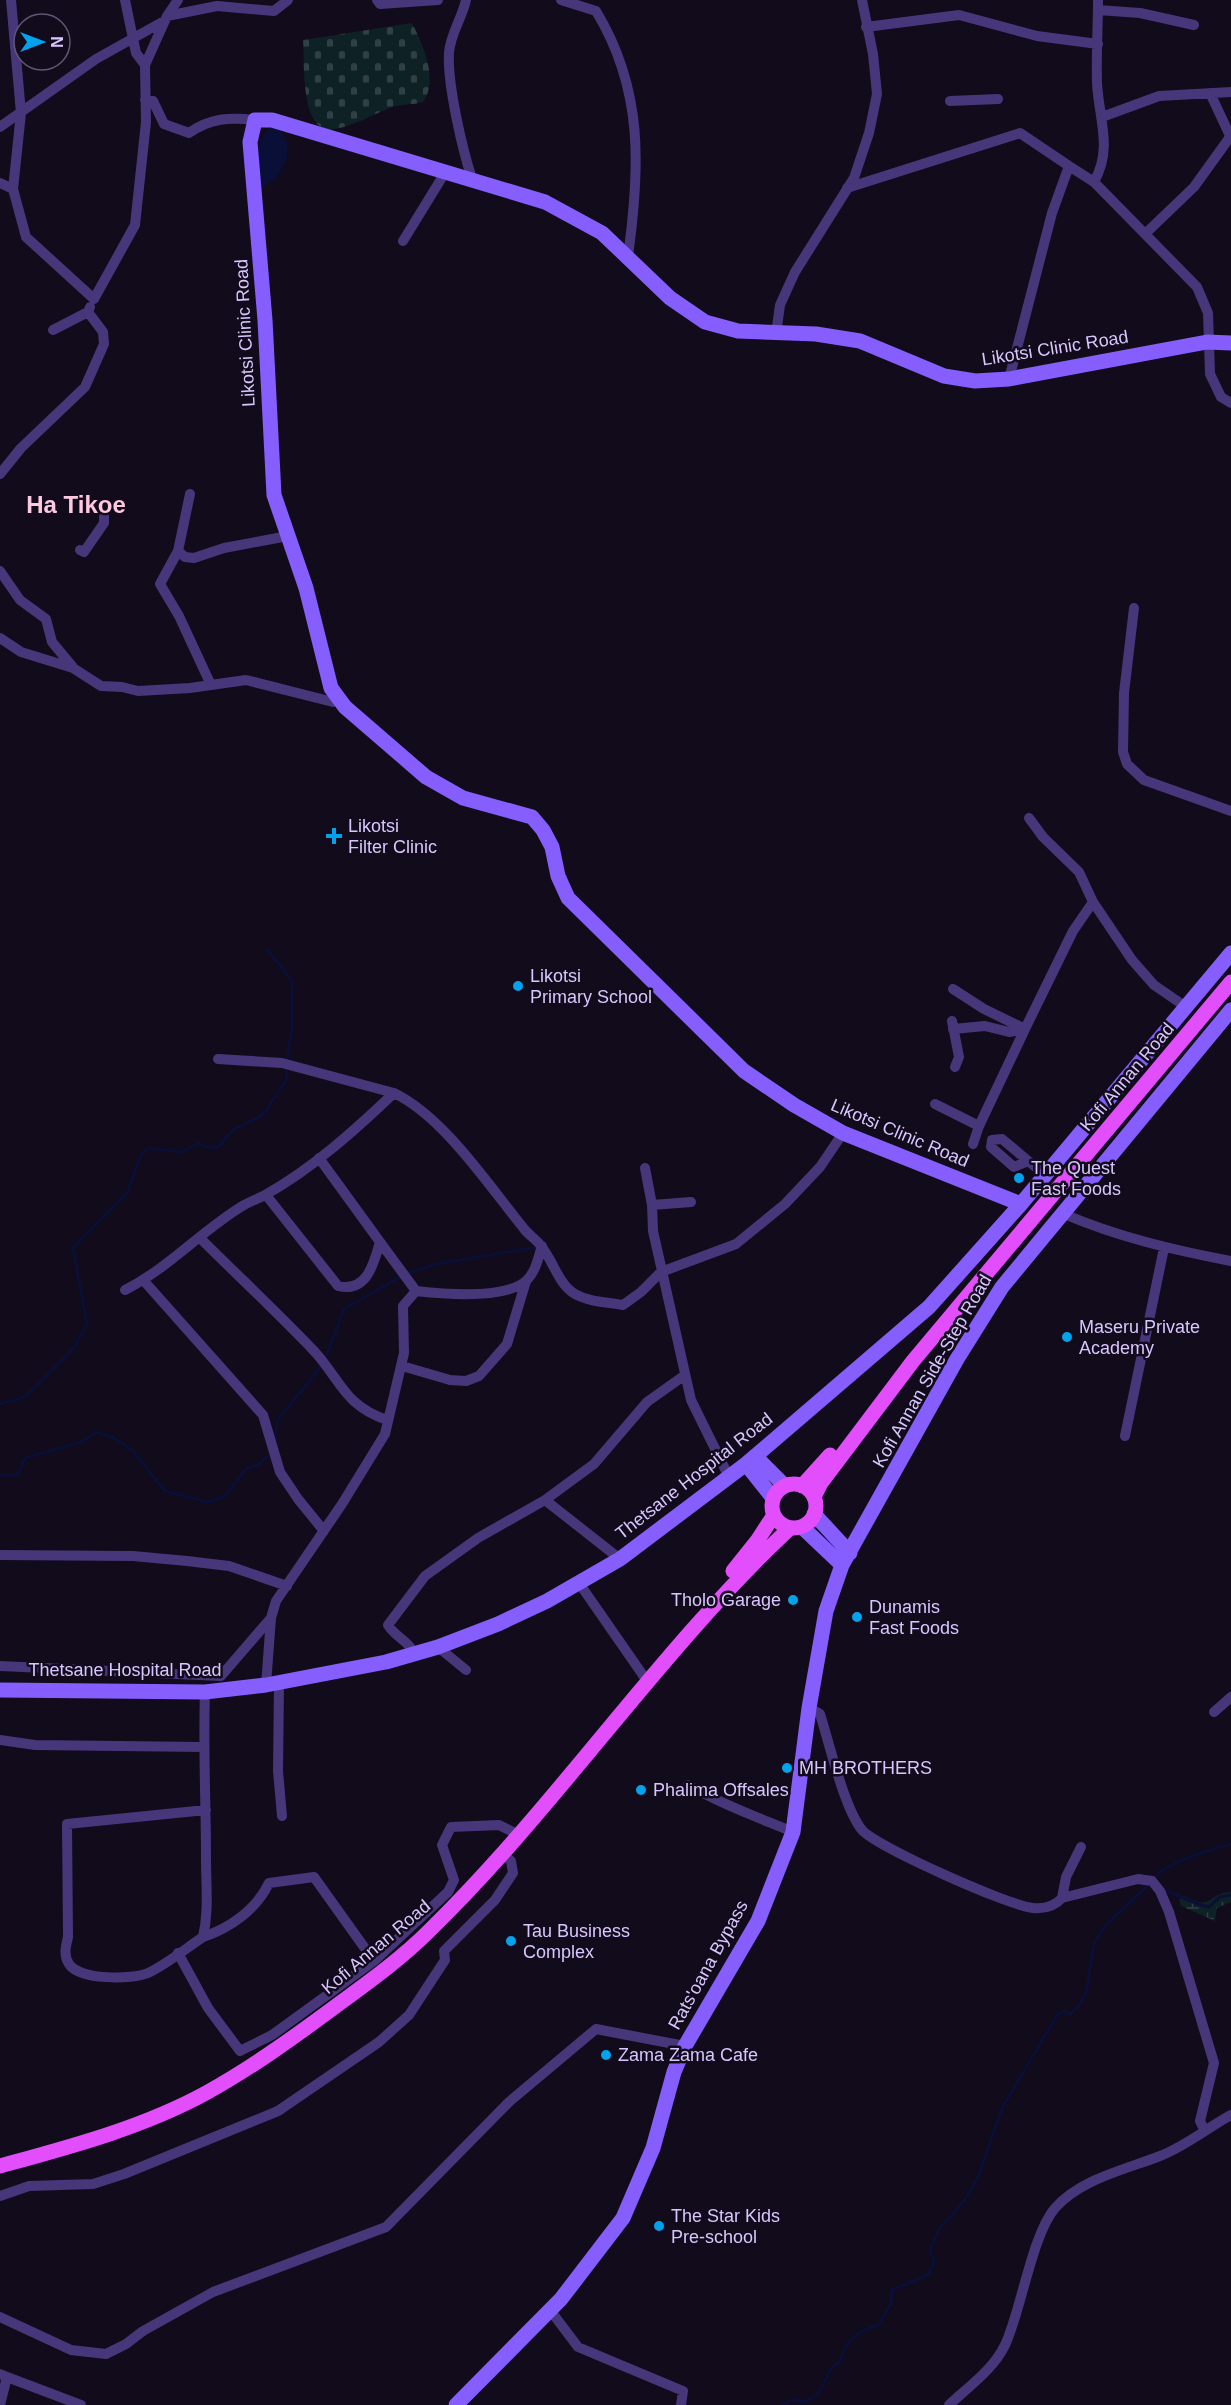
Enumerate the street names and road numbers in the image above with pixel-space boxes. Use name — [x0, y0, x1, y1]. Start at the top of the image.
street label: Likotsi Clinic Road — [231, 259, 259, 407]
street label: Likotsi Clinic Road — [980, 327, 1130, 369]
street label: Kofi Annan Road — [1076, 1019, 1178, 1135]
street label: Likotsi Clinic Road — [828, 1095, 972, 1171]
street label: Kofi Annan Side-Step Road — [869, 1271, 995, 1471]
street label: Thetsane Hospital Road — [612, 1409, 776, 1543]
street label: Thetsane Hospital Road — [28, 1660, 222, 1680]
street label: Kofi Annan Road — [318, 1896, 434, 1998]
street label: Rats'oana Bypass — [664, 1897, 752, 2033]

